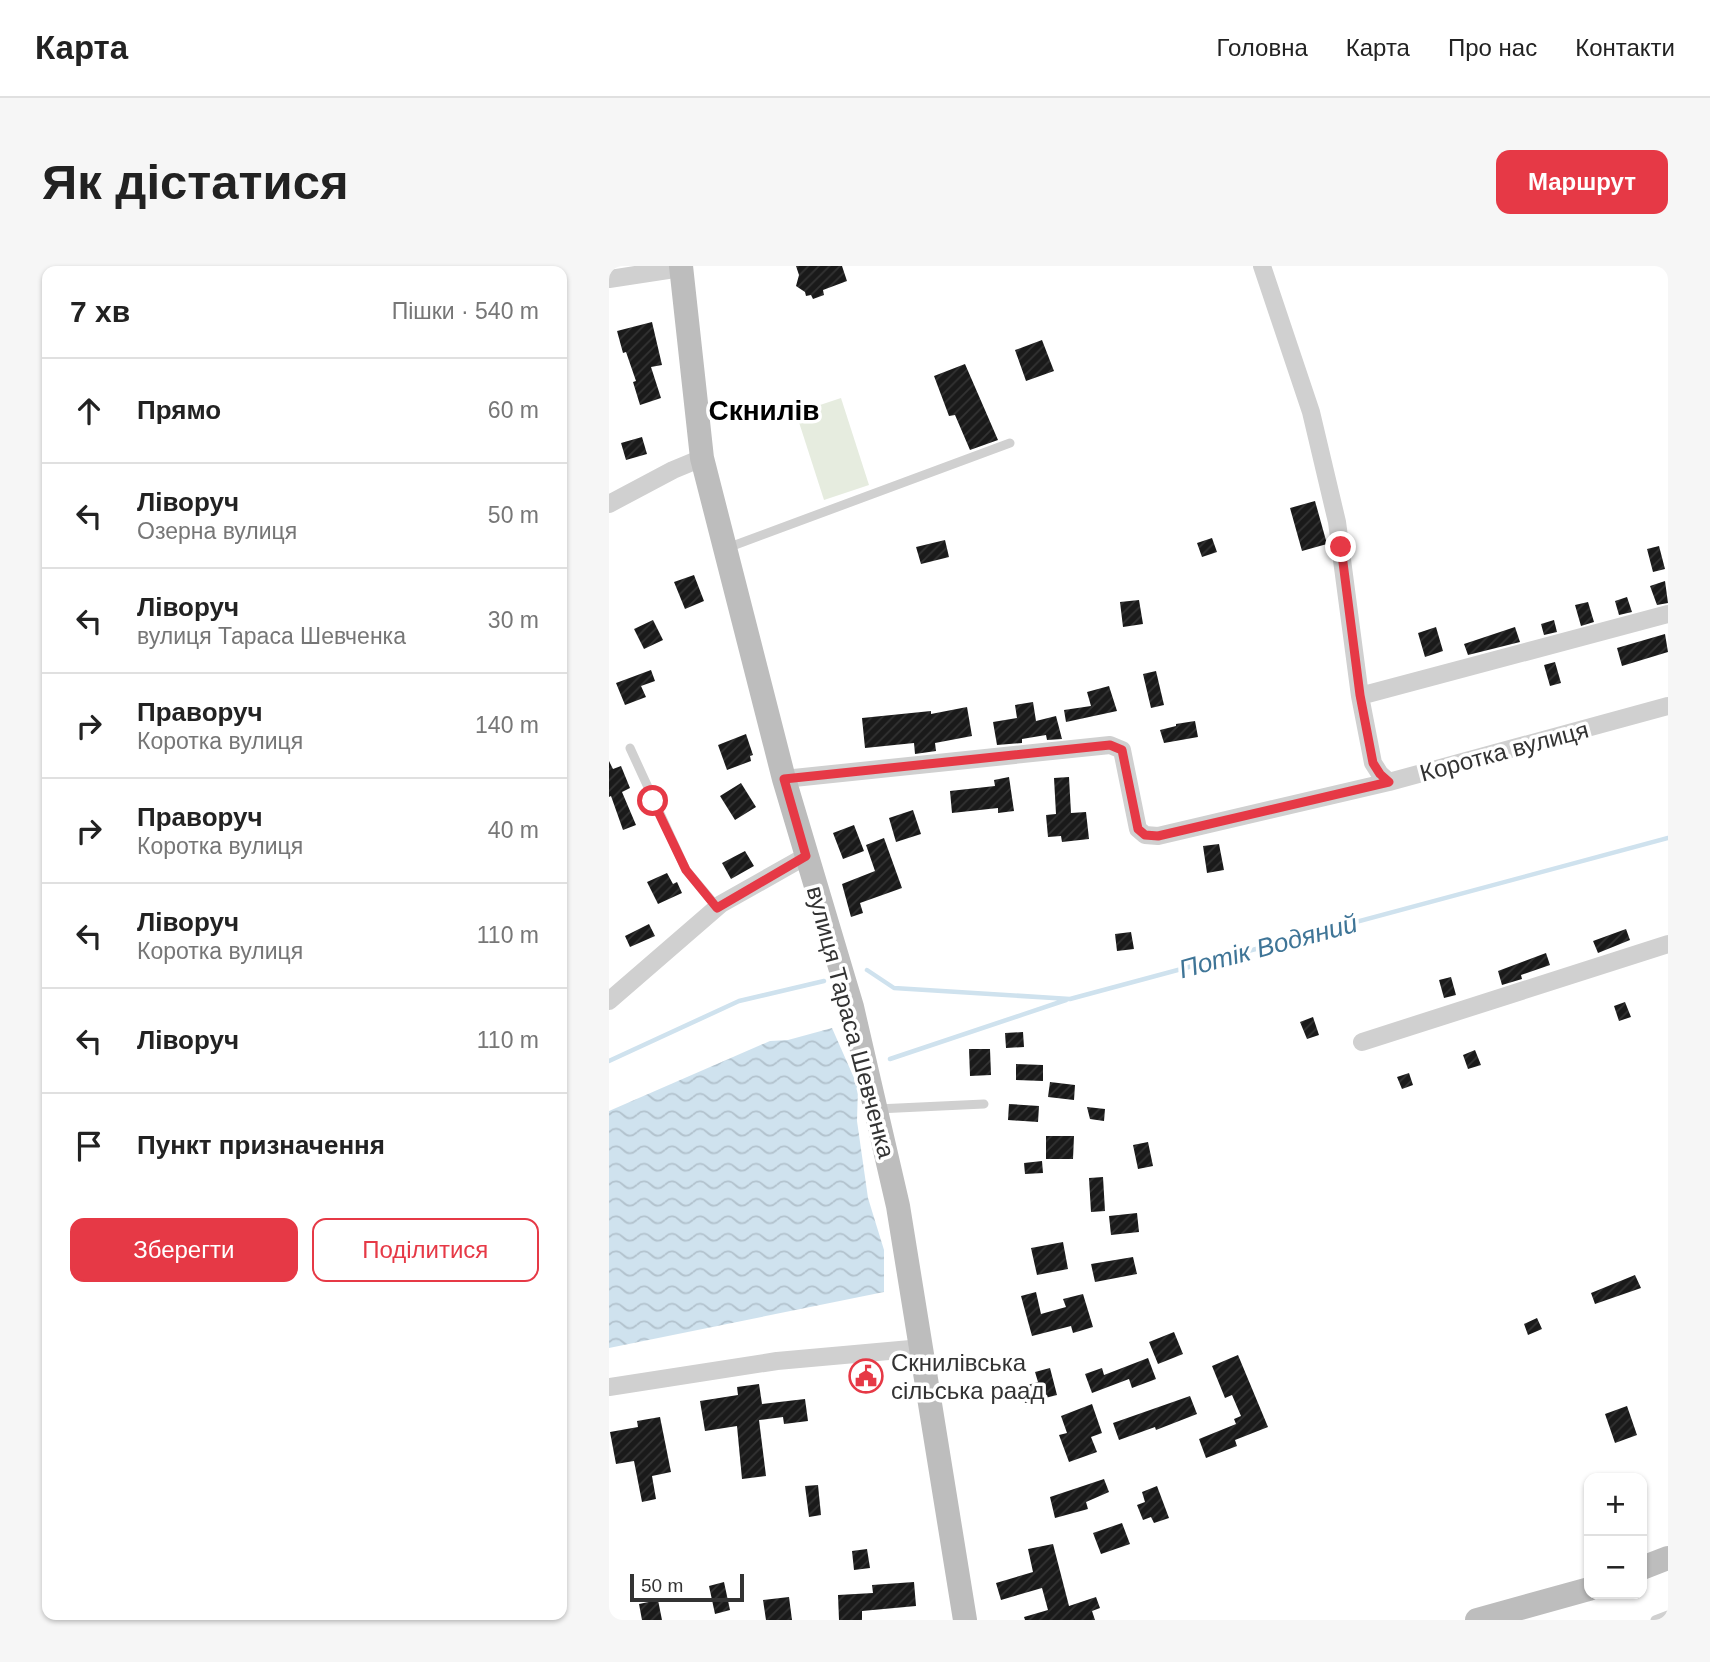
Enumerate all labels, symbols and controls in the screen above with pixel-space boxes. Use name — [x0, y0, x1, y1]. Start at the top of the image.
text: Карта — [35, 29, 128, 66]
text: Головна — [1217, 34, 1308, 61]
text: Карта — [1346, 34, 1410, 61]
text: Про нас — [1448, 34, 1537, 61]
text: Контакти — [1575, 34, 1675, 61]
button: Маршрут — [1496, 150, 1668, 214]
text: Як дістатися — [42, 155, 349, 209]
text: 7 хв — [70, 295, 130, 328]
text: Пішки · 540 m — [392, 298, 539, 324]
icon: ahead — [70, 392, 108, 430]
text: Прямо — [137, 395, 221, 425]
district label: Скнилів — [708, 395, 820, 426]
text: 60 m — [488, 397, 539, 423]
text: Ліворуч — [137, 487, 239, 517]
icon: left — [70, 497, 108, 535]
text: 50 m — [488, 502, 539, 528]
text: Озерна вулиця — [137, 518, 297, 544]
route end — [1325, 531, 1356, 562]
text: Ліворуч — [137, 592, 239, 622]
icon: left — [70, 602, 108, 640]
text: 30 m — [488, 607, 539, 633]
text: вулиця Тараса Шевченка — [137, 623, 406, 649]
text: Праворуч — [137, 697, 263, 727]
icon: right — [70, 707, 108, 745]
text: 140 m — [475, 712, 539, 738]
street label: Коротка вулиця — [1417, 716, 1591, 786]
text: Коротка вулиця — [137, 728, 303, 754]
route start — [637, 785, 668, 816]
text: Праворуч — [137, 802, 263, 832]
icon: right — [70, 812, 108, 850]
text: 40 m — [488, 817, 539, 843]
text: Коротка вулиця — [137, 833, 303, 859]
street label: вулиця Тараса Шевченка — [802, 883, 901, 1162]
text: Ліворуч — [137, 907, 239, 937]
water label: Потік Водяний — [1175, 908, 1361, 984]
icon: left — [70, 917, 108, 955]
text: 110 m — [477, 922, 539, 948]
text: Коротка вулиця — [137, 938, 303, 964]
icon: left — [70, 1022, 108, 1060]
text: Ліворуч — [137, 1025, 239, 1055]
text: 110 m — [477, 1027, 539, 1053]
icon: arrive — [70, 1127, 108, 1165]
text: Пункт призначення — [137, 1130, 385, 1160]
button: Зберегти — [70, 1218, 298, 1282]
button: Поділитися — [312, 1218, 539, 1282]
place label: Скнилівська сільська раад — [891, 1349, 1044, 1404]
public building icon: Скнилівська сільська раад — [847, 1357, 885, 1395]
map controls — [1584, 1473, 1647, 1599]
button: + — [1584, 1473, 1647, 1536]
button: − — [1584, 1536, 1647, 1599]
scale bar — [630, 1571, 744, 1603]
text: 50 m — [641, 1575, 683, 1596]

